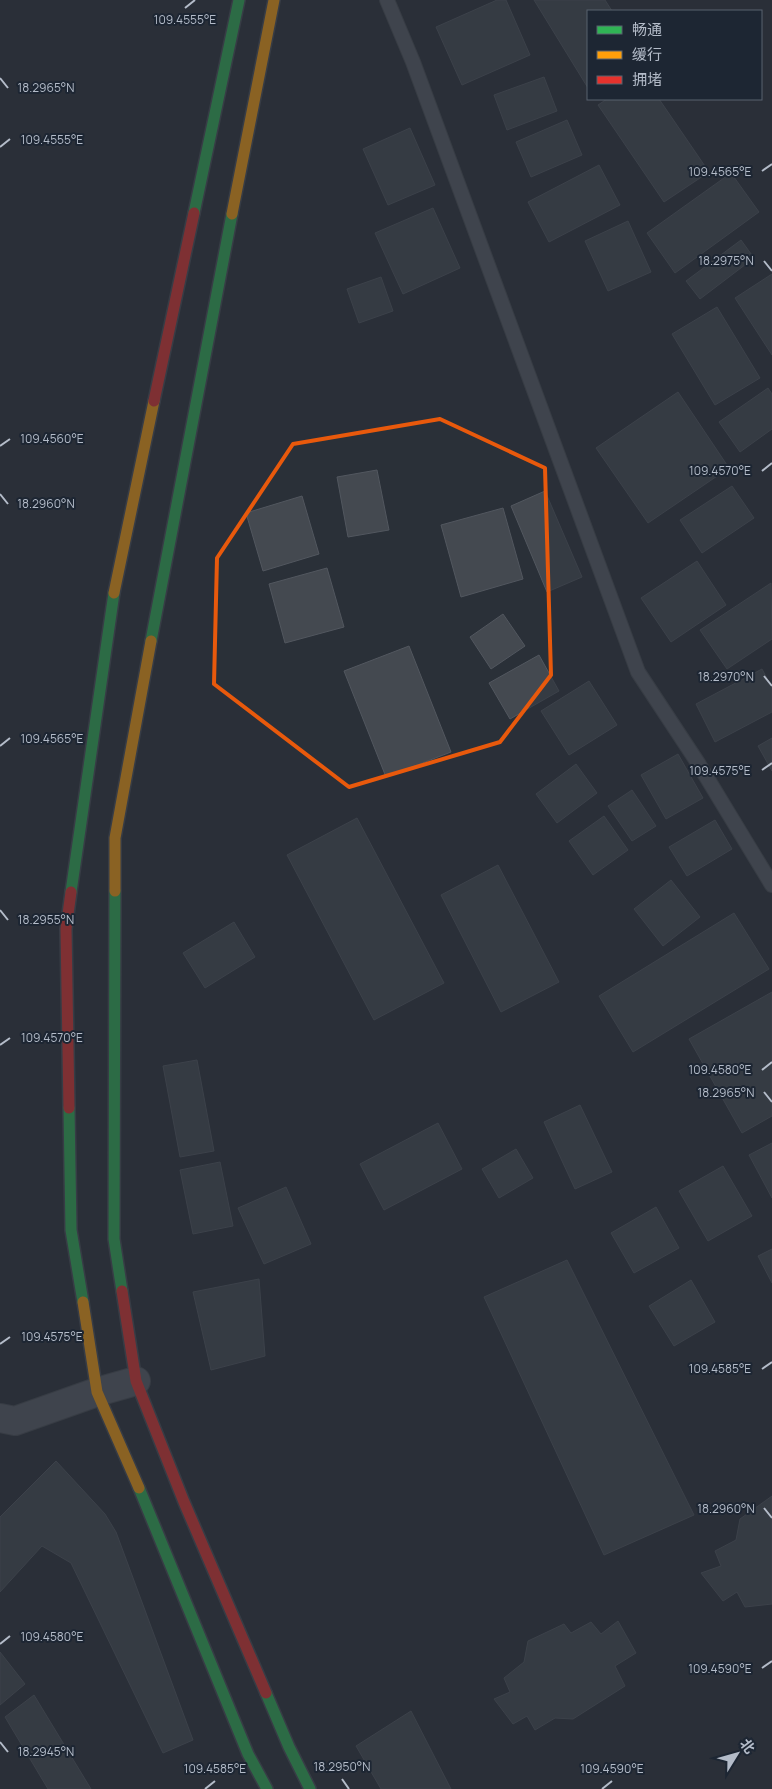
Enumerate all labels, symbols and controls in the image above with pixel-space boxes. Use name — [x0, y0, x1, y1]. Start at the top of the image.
legend — [587, 10, 762, 100]
text: 109.4555°E — [154, 11, 216, 28]
text: 畅通 — [632, 19, 662, 40]
text: 缓行 — [632, 44, 662, 65]
text: 拥堵 — [632, 69, 662, 90]
text: 18.2965°N — [18, 79, 74, 96]
text: 109.4555°E — [21, 131, 83, 148]
text: 109.4565°E — [689, 163, 752, 180]
text: 18.2975°N — [698, 252, 754, 269]
text: 109.4560°E — [20, 430, 84, 447]
text: 109.4570°E — [689, 462, 751, 479]
text: 18.2960°N — [17, 495, 75, 512]
text: 18.2970°N — [698, 668, 754, 685]
text: 109.4565°E — [21, 730, 84, 747]
text: 109.4575°E — [689, 762, 751, 779]
text: 18.2955°N — [18, 911, 74, 928]
text: 109.4570°E — [21, 1029, 83, 1046]
text: 109.4580°E — [689, 1061, 752, 1078]
text: 18.2965°N — [698, 1084, 754, 1101]
text: 109.4575°E — [21, 1328, 83, 1345]
text: 109.4585°E — [689, 1360, 751, 1377]
text: 18.2960°N — [697, 1500, 755, 1517]
text: 109.4580°E — [21, 1628, 84, 1645]
text: 109.4590°E — [688, 1660, 752, 1677]
north arrow — [712, 1729, 762, 1779]
text: 北 — [736, 1735, 760, 1757]
text: 18.2945°N — [18, 1743, 74, 1760]
text: 18.2950°N — [314, 1758, 370, 1775]
text: 109.4585°E — [184, 1760, 246, 1777]
text: 109.4590°E — [580, 1760, 644, 1777]

